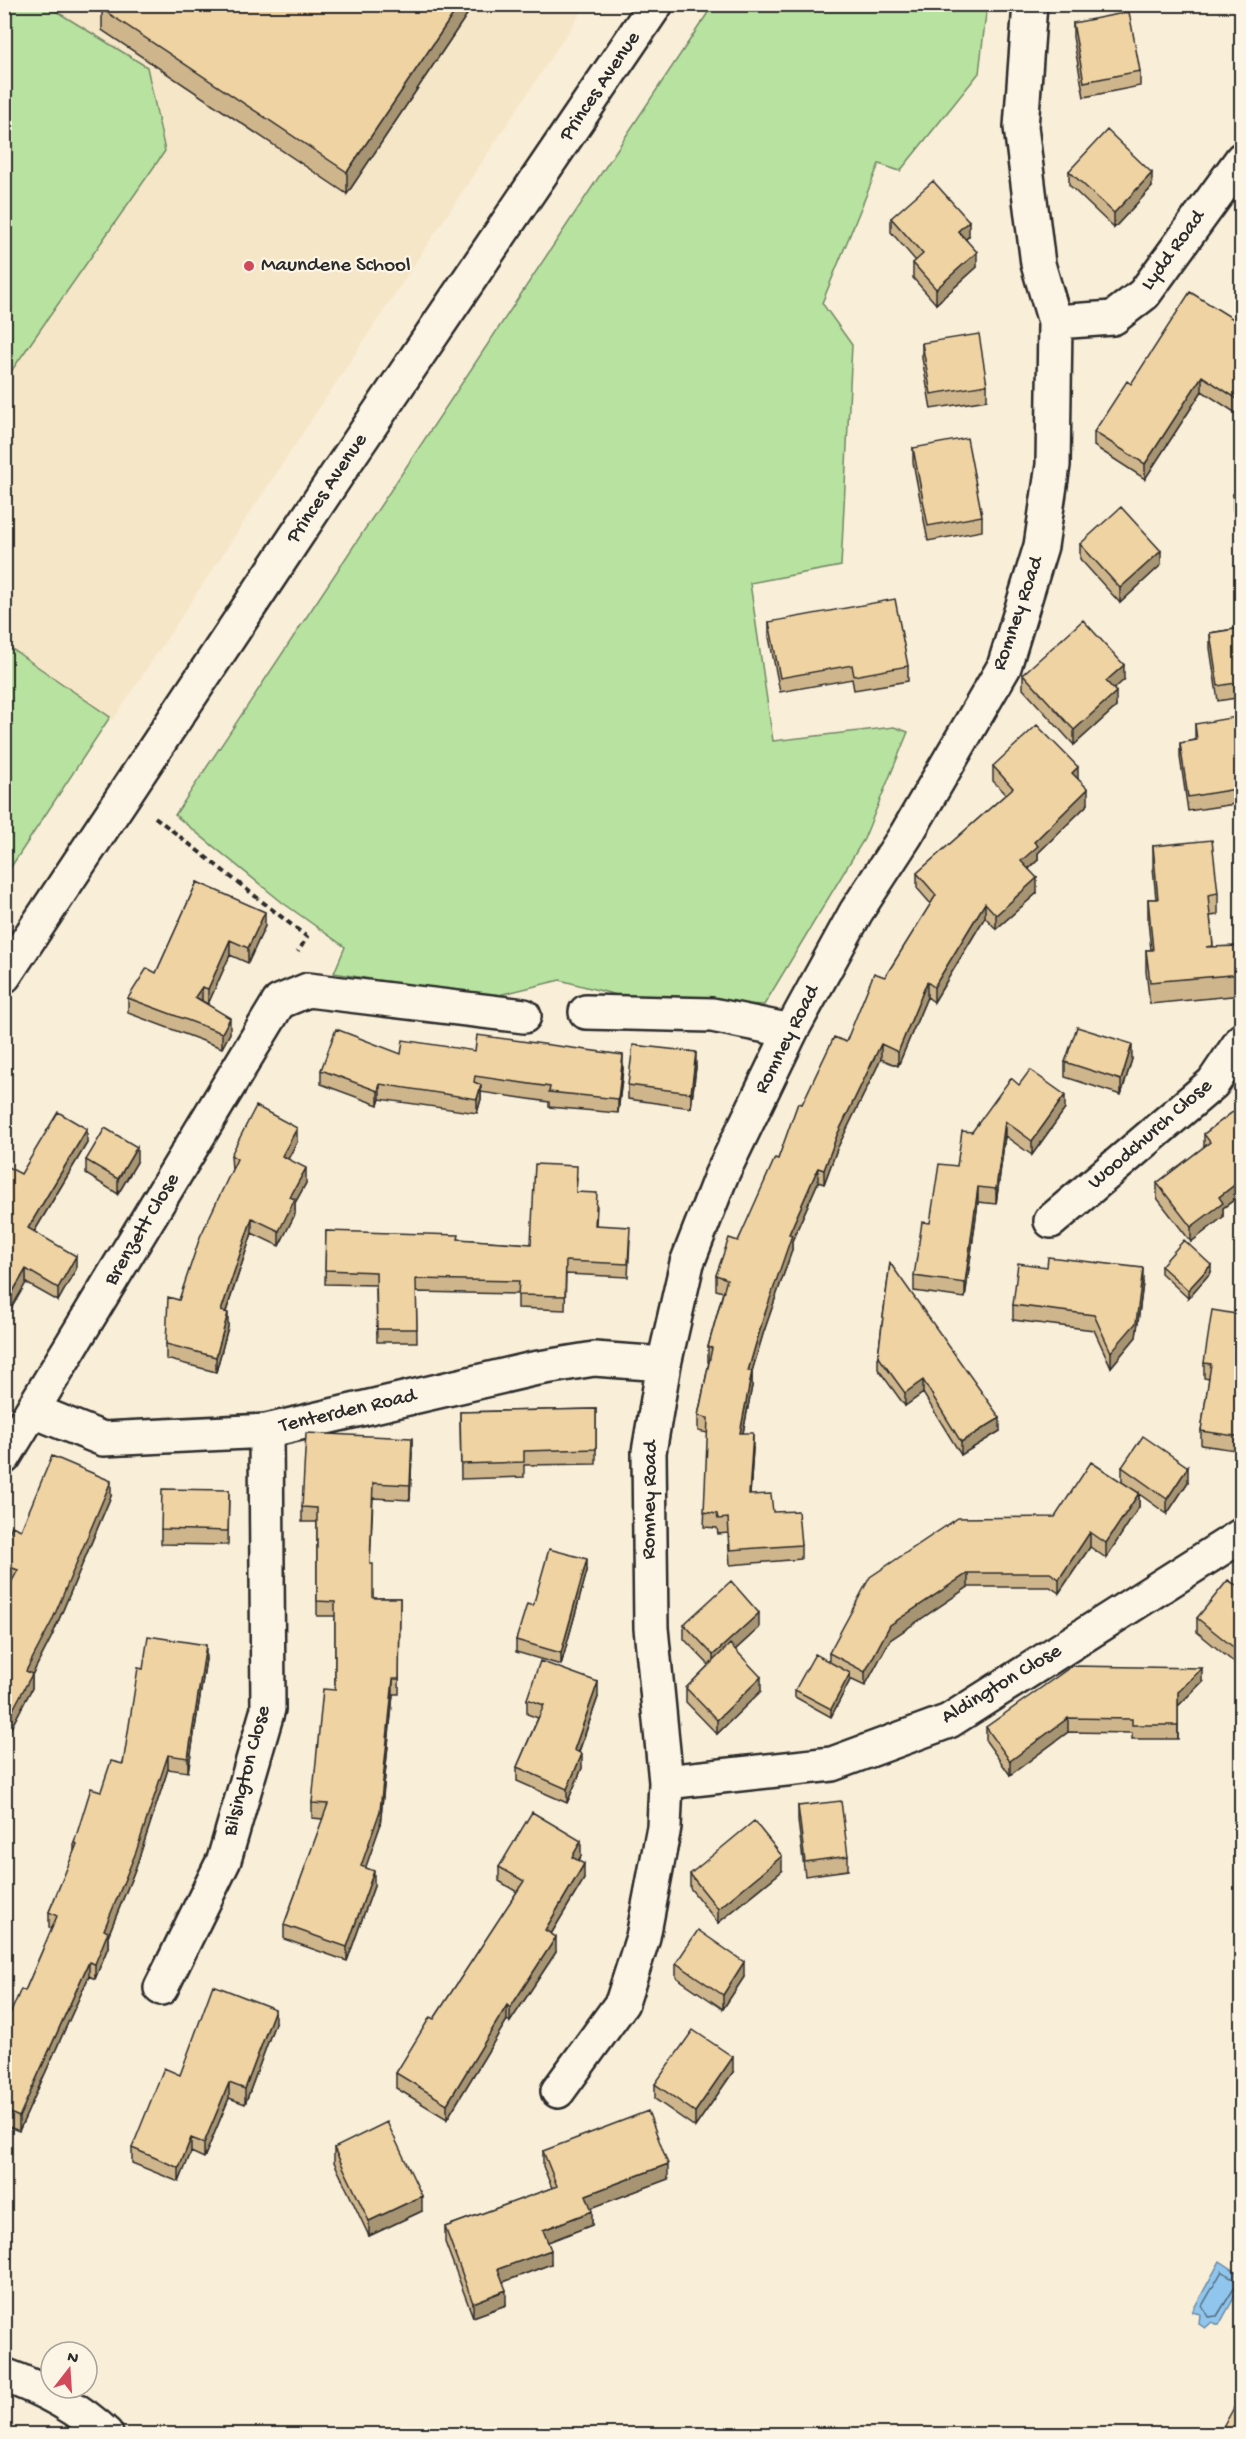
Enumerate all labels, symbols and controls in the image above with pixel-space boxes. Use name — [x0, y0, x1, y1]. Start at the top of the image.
street label: Princes Avenue — [554, 26, 648, 148]
street label: Lydd Road — [1136, 204, 1213, 296]
place label: Maundene School — [261, 254, 411, 279]
marker: Maundene School — [242, 259, 256, 273]
street label: Princes Avenue — [281, 428, 375, 550]
street label: Romney Road — [988, 552, 1051, 674]
street label: Romney Road — [750, 980, 827, 1099]
street label: Woodchurch Close — [1084, 1073, 1219, 1196]
street label: Brenzett Close — [99, 1168, 187, 1292]
street label: Tenterden Road — [276, 1384, 421, 1440]
street label: Romney Road — [637, 1439, 665, 1560]
street label: Aldington Close — [937, 1639, 1068, 1731]
street label: Bilsington Close — [218, 1702, 278, 1840]
north arrow — [39, 2340, 99, 2400]
text: N — [65, 2348, 81, 2370]

